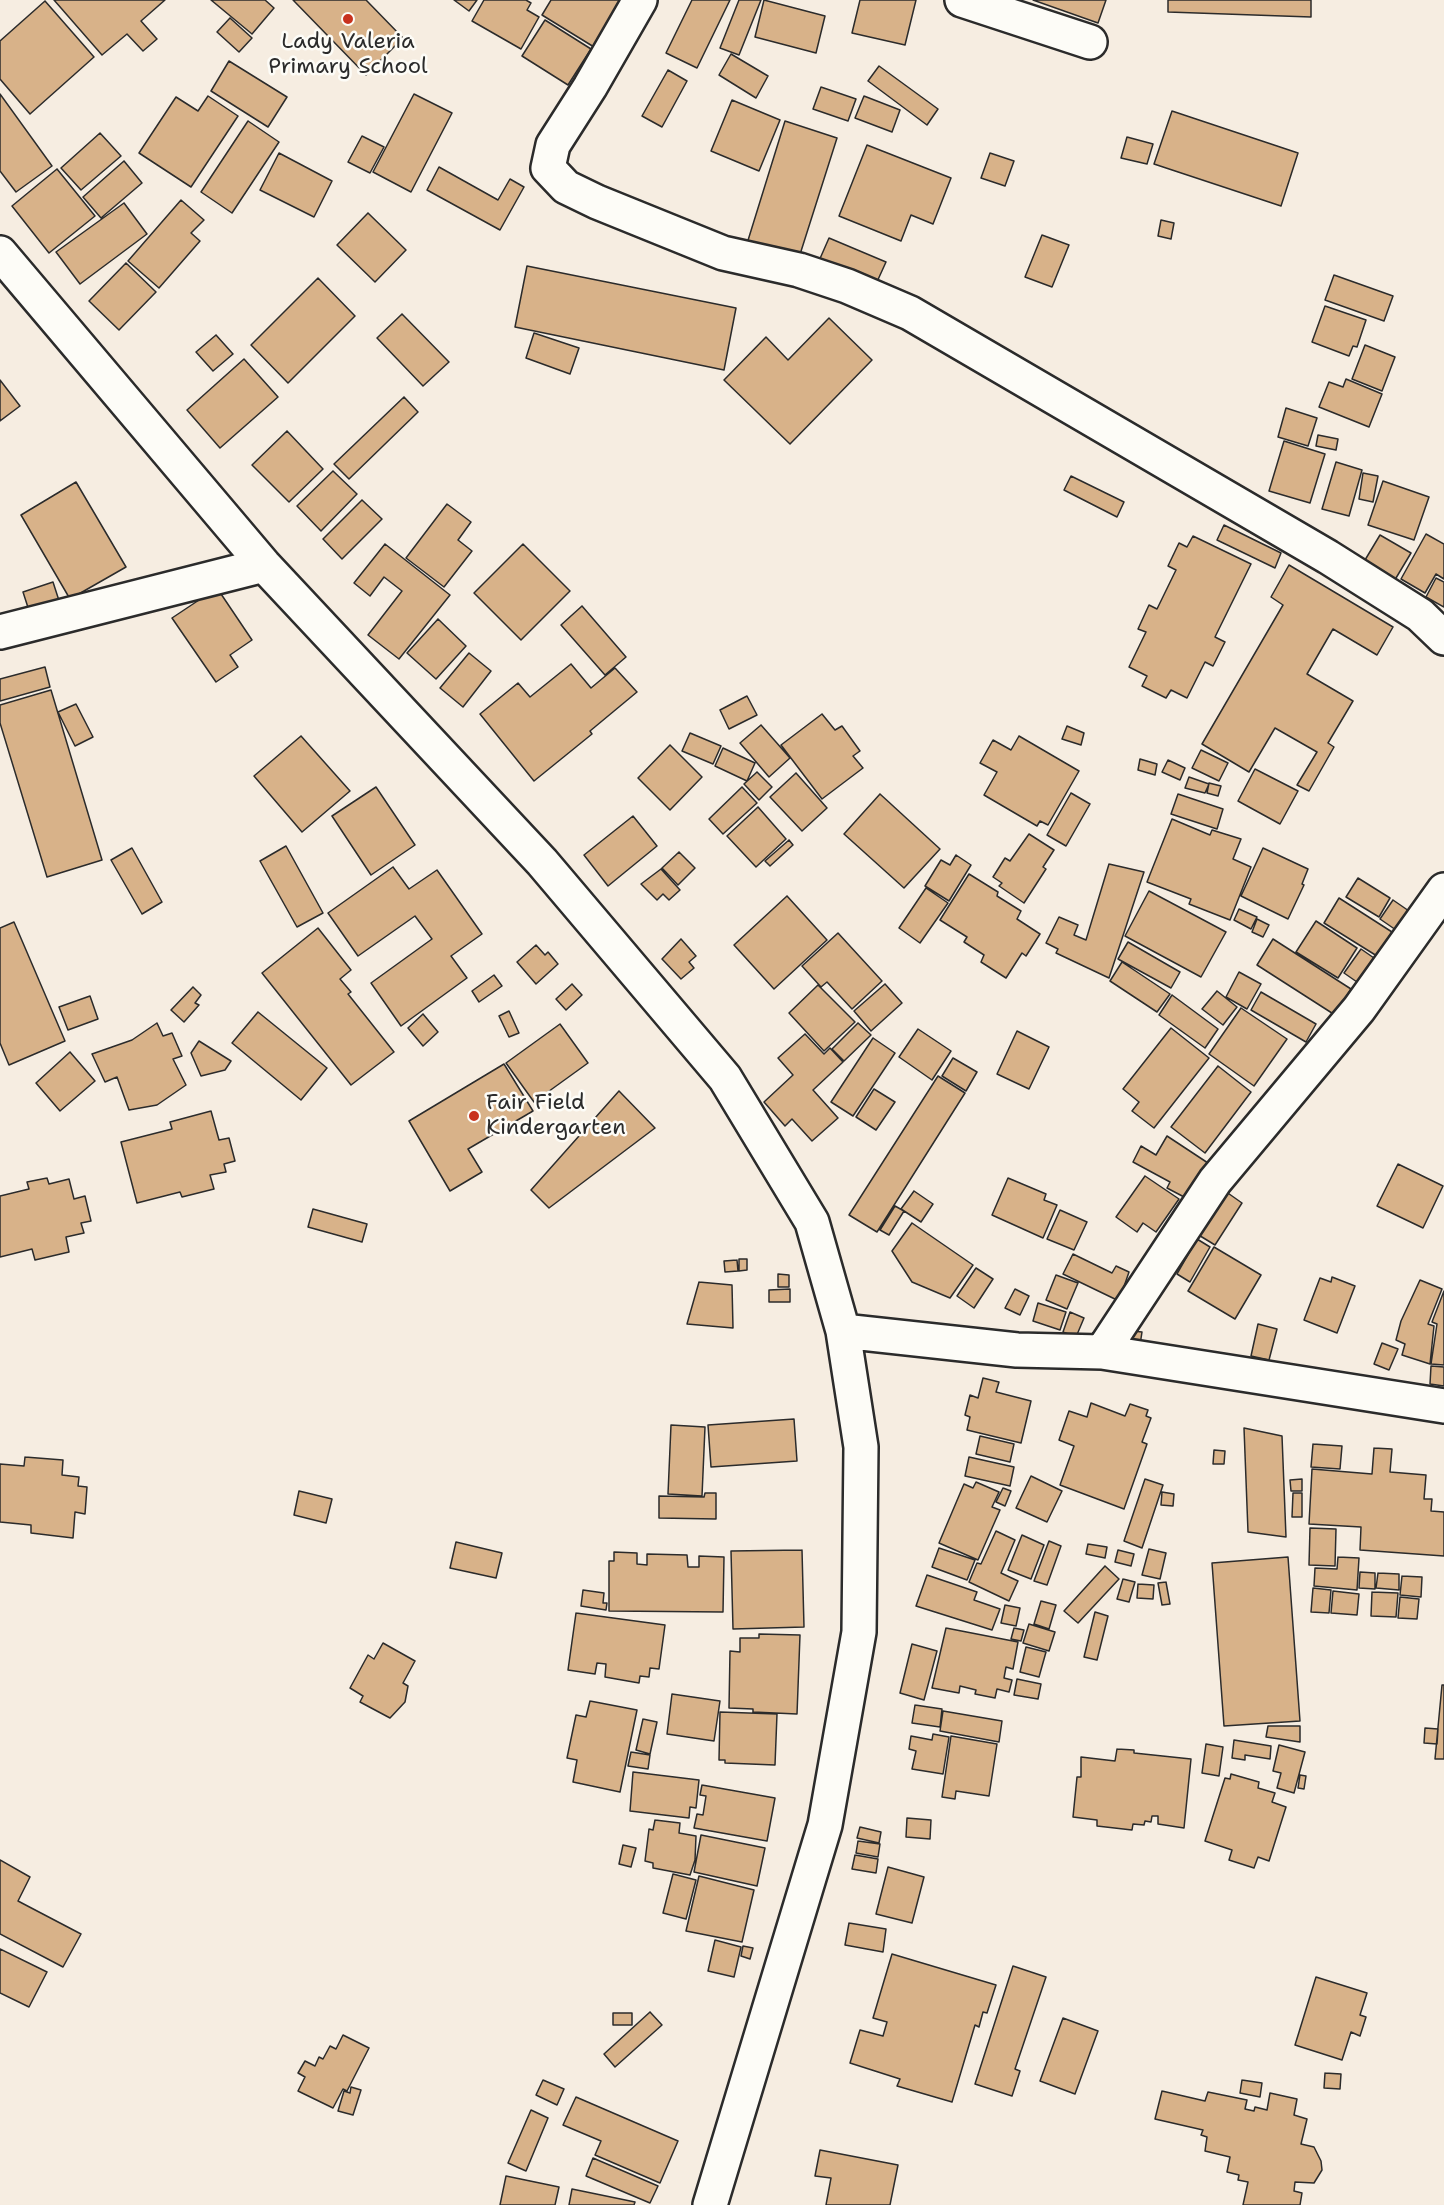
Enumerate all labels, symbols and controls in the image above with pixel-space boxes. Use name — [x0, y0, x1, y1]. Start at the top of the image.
marker: Lady Valeria Primary School — [341, 12, 355, 26]
place label: Lady Valeria Primary School — [268, 29, 428, 80]
place label: Fair Field Kindergarten — [486, 1090, 626, 1142]
marker: Fair Field Kindergarten — [467, 1109, 481, 1123]

